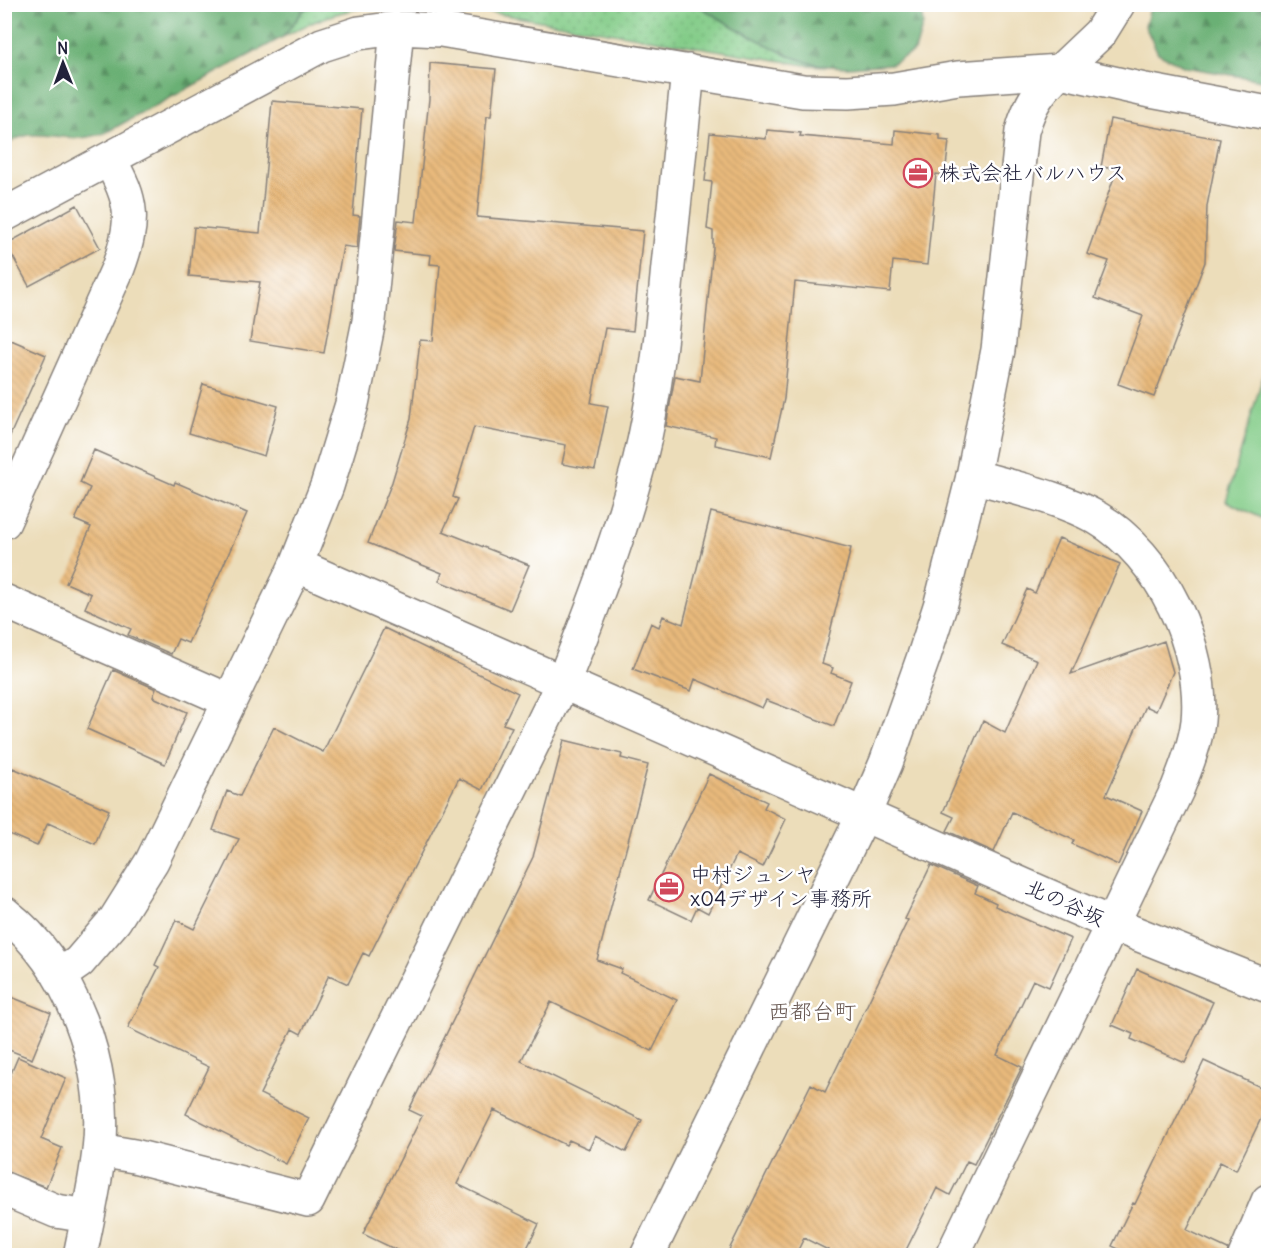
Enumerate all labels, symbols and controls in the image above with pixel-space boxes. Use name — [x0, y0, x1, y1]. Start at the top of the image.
north arrow — [33, 33, 93, 93]
text: N — [57, 38, 68, 58]
office icon: 株式会社バルハウス — [902, 157, 934, 189]
place label: 株式会社バルハウス — [939, 159, 1127, 186]
place label: 中村ジュンヤ x04デザイン事務所 — [690, 861, 872, 912]
office icon: 中村ジュンヤ x04デザイン事務所 — [653, 871, 685, 903]
street label: 北の谷坂 — [1021, 873, 1109, 932]
district label: 西都台町 — [768, 997, 856, 1025]

